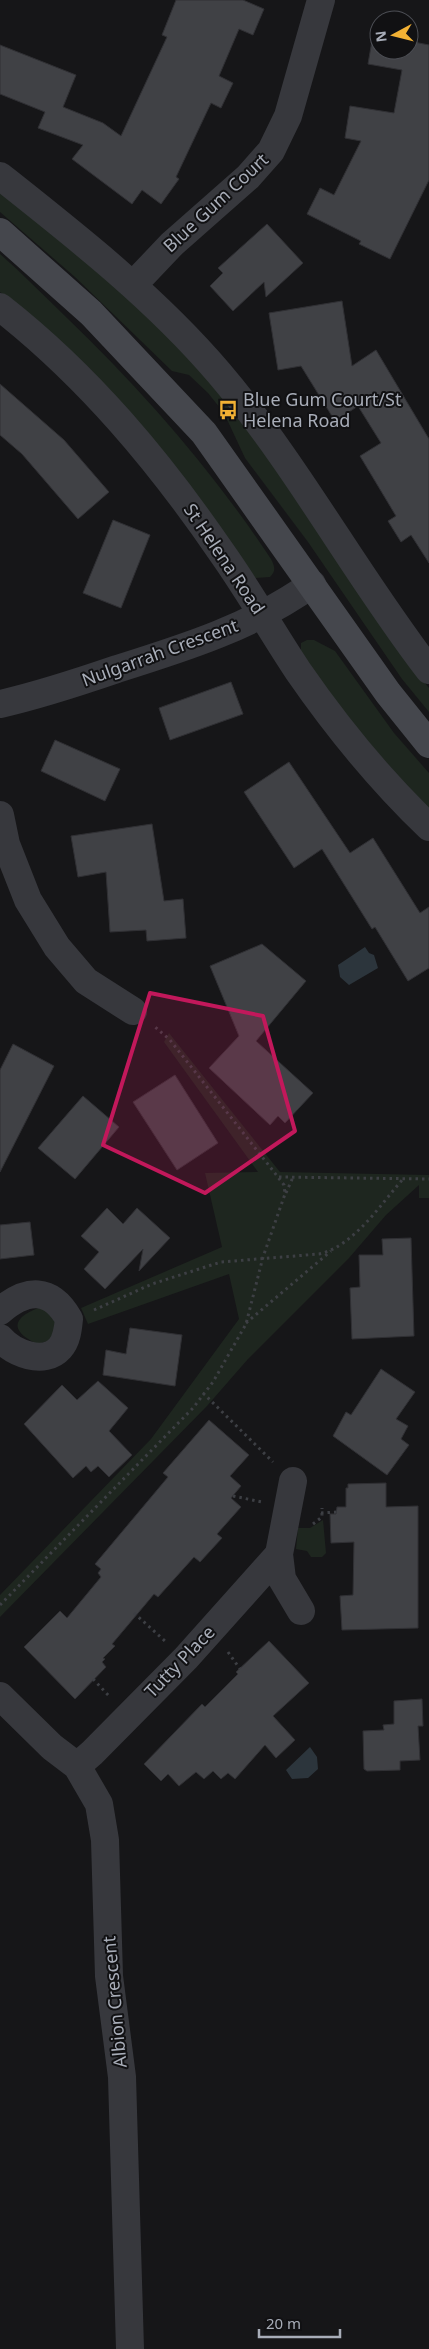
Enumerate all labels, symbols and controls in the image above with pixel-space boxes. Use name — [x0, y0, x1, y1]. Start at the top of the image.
north arrow — [369, 10, 419, 60]
text: N — [370, 30, 391, 43]
street label: Blue Gum Court — [158, 147, 273, 257]
place label: Blue Gum Court/St Helena Road — [243, 387, 402, 432]
bus stop icon: Blue Gum Court/St Helena Road — [217, 399, 239, 421]
street label: St Helena Road — [179, 498, 271, 618]
street label: Nulgarrah Crescent — [78, 612, 242, 691]
street label: Tutty Place — [139, 1620, 220, 1703]
street label: Albion Crescent — [96, 1935, 132, 2069]
scale bar — [259, 2306, 340, 2338]
text: 20 m — [266, 2313, 301, 2333]

